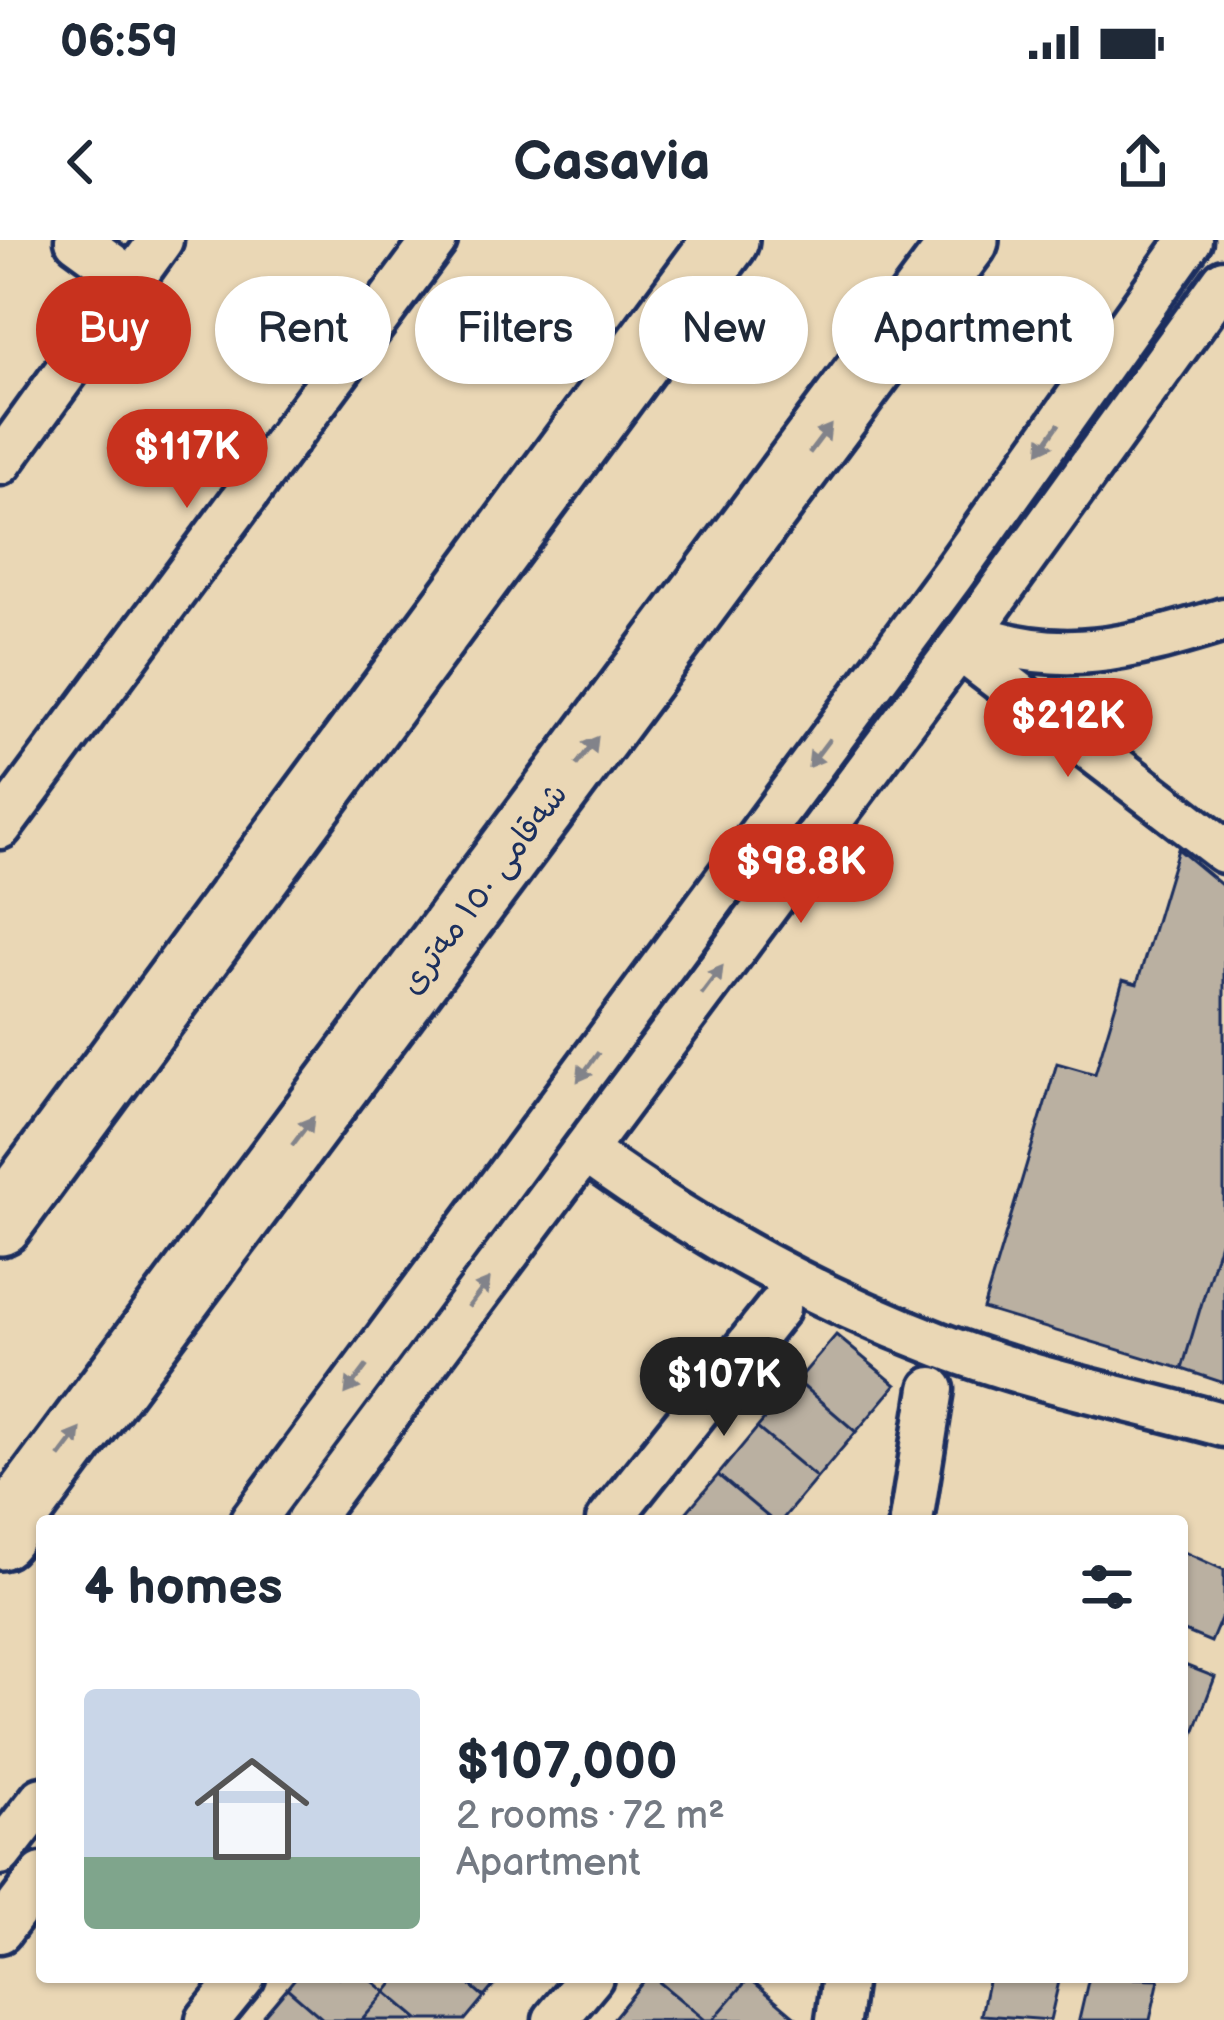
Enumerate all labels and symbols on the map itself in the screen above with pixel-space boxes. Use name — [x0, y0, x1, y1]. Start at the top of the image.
pin: $117K — [103, 409, 271, 511]
one-way arrow — [1038, 422, 1061, 454]
one-way arrow — [808, 423, 832, 454]
pin: $212K — [984, 678, 1152, 780]
one-way arrow — [574, 735, 599, 767]
one-way arrow — [807, 737, 832, 769]
street label: شەقامی ١٥٠ مەتری — [391, 775, 577, 1003]
pin: $98.8K — [703, 824, 899, 926]
one-way arrow — [700, 965, 724, 996]
one-way arrow — [576, 1051, 600, 1083]
one-way arrow — [291, 1115, 315, 1147]
one-way arrow — [467, 1277, 491, 1309]
pin: $107K — [640, 1337, 808, 1439]
one-way arrow — [344, 1365, 368, 1396]
one-way arrow — [57, 1428, 82, 1459]

